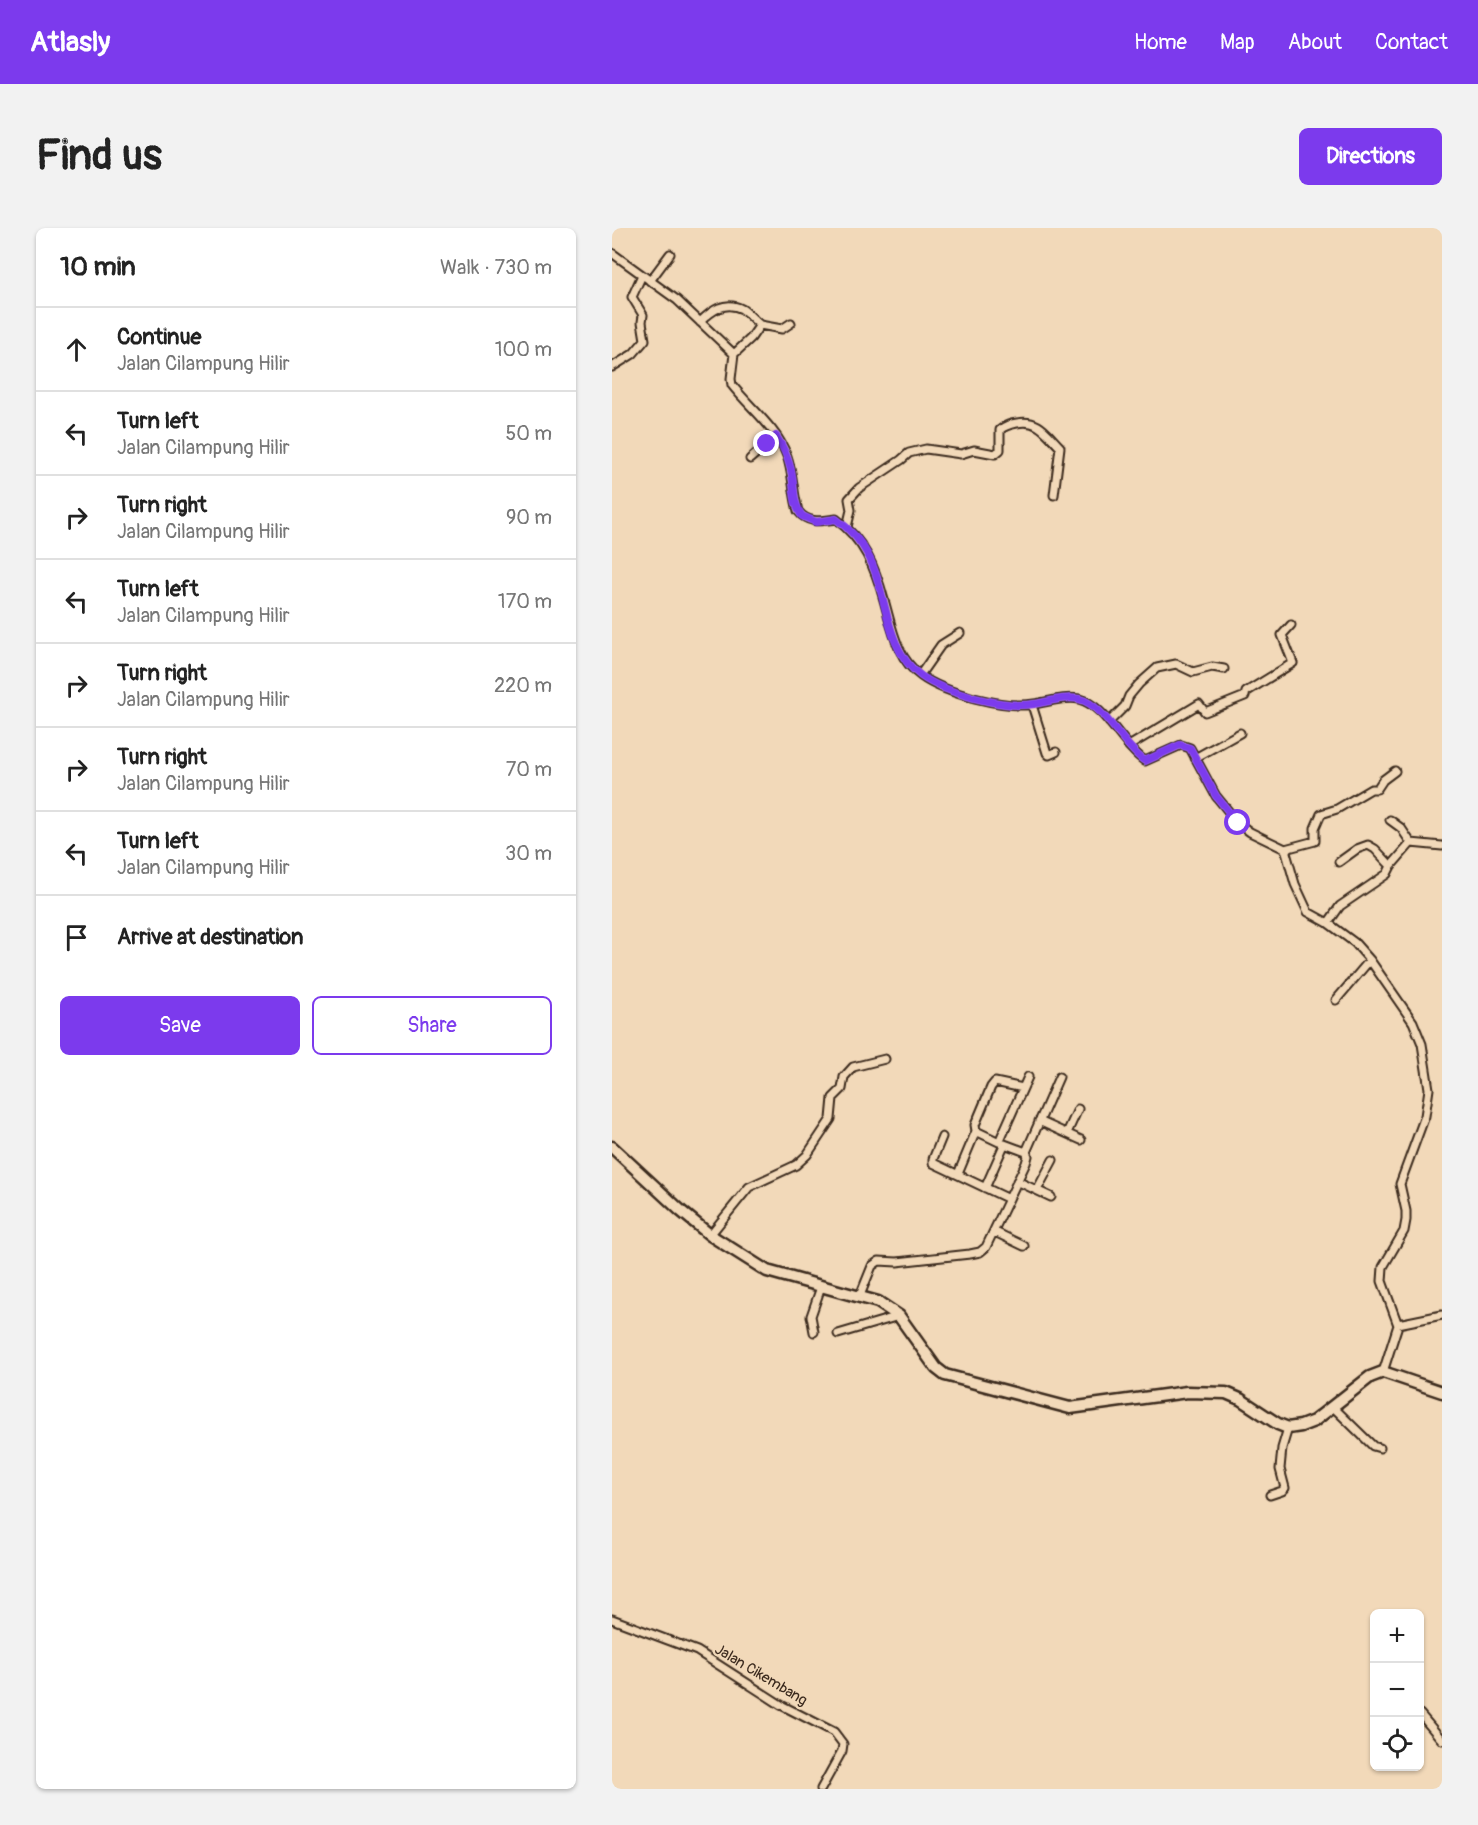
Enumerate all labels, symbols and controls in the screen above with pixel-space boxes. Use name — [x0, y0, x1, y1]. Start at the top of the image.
text: Atlasly — [30, 25, 110, 60]
text: Home — [1134, 29, 1187, 56]
text: Map — [1220, 29, 1255, 56]
text: About — [1288, 29, 1342, 56]
text: Contact — [1375, 29, 1448, 56]
button: Directions — [1299, 128, 1442, 185]
text: Find us — [36, 130, 162, 182]
text: 10 min — [60, 251, 136, 283]
text: Walk · 730 m — [440, 255, 552, 280]
text: Continue — [117, 323, 201, 351]
icon: ahead — [60, 333, 93, 366]
text: 100 m — [495, 337, 552, 362]
text: Jalan Cilampung Hilir — [117, 351, 290, 376]
text: Turn left — [117, 407, 199, 435]
icon: left — [60, 417, 93, 450]
text: 50 m — [505, 421, 552, 446]
route end — [753, 430, 779, 456]
text: Jalan Cilampung Hilir — [117, 435, 290, 460]
text: Turn right — [117, 491, 207, 519]
icon: right — [60, 501, 93, 534]
text: 90 m — [506, 505, 552, 530]
text: Jalan Cilampung Hilir — [117, 519, 290, 544]
text: Turn left — [117, 575, 199, 603]
icon: left — [60, 585, 93, 618]
text: 170 m — [498, 589, 552, 614]
text: Jalan Cilampung Hilir — [117, 603, 290, 628]
text: Turn right — [117, 659, 207, 687]
icon: right — [60, 669, 93, 702]
text: 220 m — [494, 673, 552, 698]
text: Jalan Cilampung Hilir — [117, 687, 290, 712]
text: Turn right — [117, 743, 207, 771]
icon: right — [60, 753, 93, 786]
text: 70 m — [506, 757, 552, 782]
text: Jalan Cilampung Hilir — [117, 771, 290, 796]
route start — [1224, 809, 1250, 835]
text: Turn left — [117, 827, 199, 855]
icon: left — [60, 837, 93, 870]
text: 30 m — [505, 841, 552, 866]
text: Jalan Cilampung Hilir — [117, 855, 290, 880]
icon: arrive — [60, 921, 93, 954]
text: Arrive at destination — [117, 923, 303, 951]
button: Save — [60, 996, 300, 1055]
button: Share — [312, 996, 552, 1055]
map controls — [1370, 1609, 1424, 1771]
button: + — [1370, 1609, 1424, 1663]
street label: Jalan Cikembang — [711, 1640, 811, 1710]
button: − — [1370, 1663, 1424, 1717]
button: locate — [1370, 1717, 1424, 1771]

